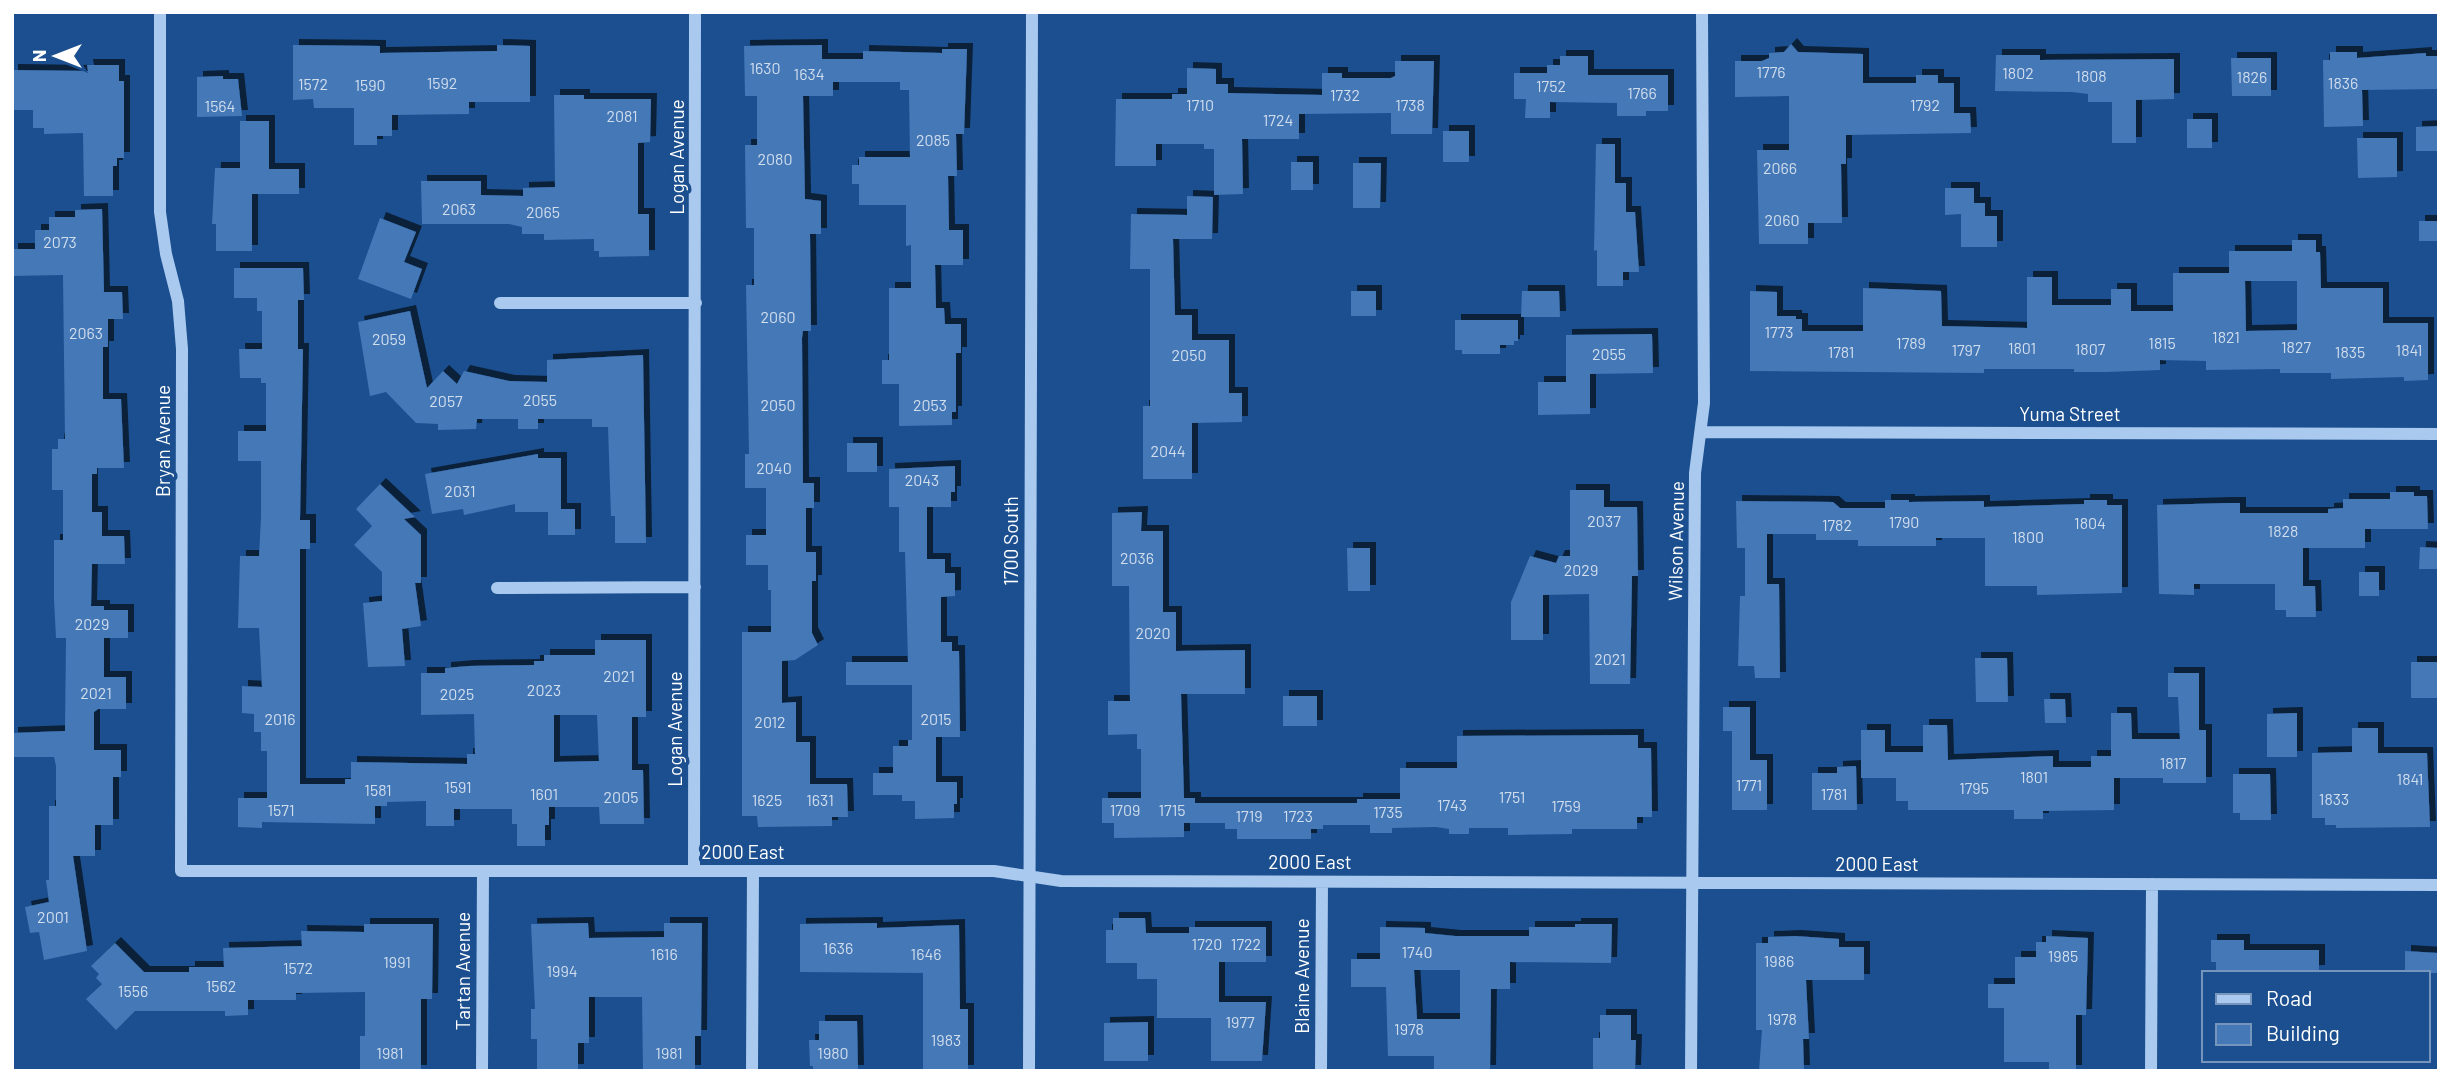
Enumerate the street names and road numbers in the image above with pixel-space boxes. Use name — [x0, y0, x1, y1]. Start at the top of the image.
street label: Logan Avenue — [665, 99, 688, 215]
street label: Bryan Avenue — [151, 385, 174, 497]
street label: Yuma Street — [2019, 402, 2121, 425]
street label: Wilson Avenue — [1663, 481, 1688, 601]
street label: 1700 South — [999, 496, 1022, 586]
street label: Logan Avenue — [663, 671, 686, 787]
street label: 2000 East — [701, 840, 785, 863]
street label: 2000 East — [1268, 850, 1352, 873]
street label: 2000 East — [1835, 852, 1919, 875]
street label: Tartan Avenue — [451, 912, 474, 1030]
street label: Blaine Avenue — [1290, 918, 1313, 1034]

